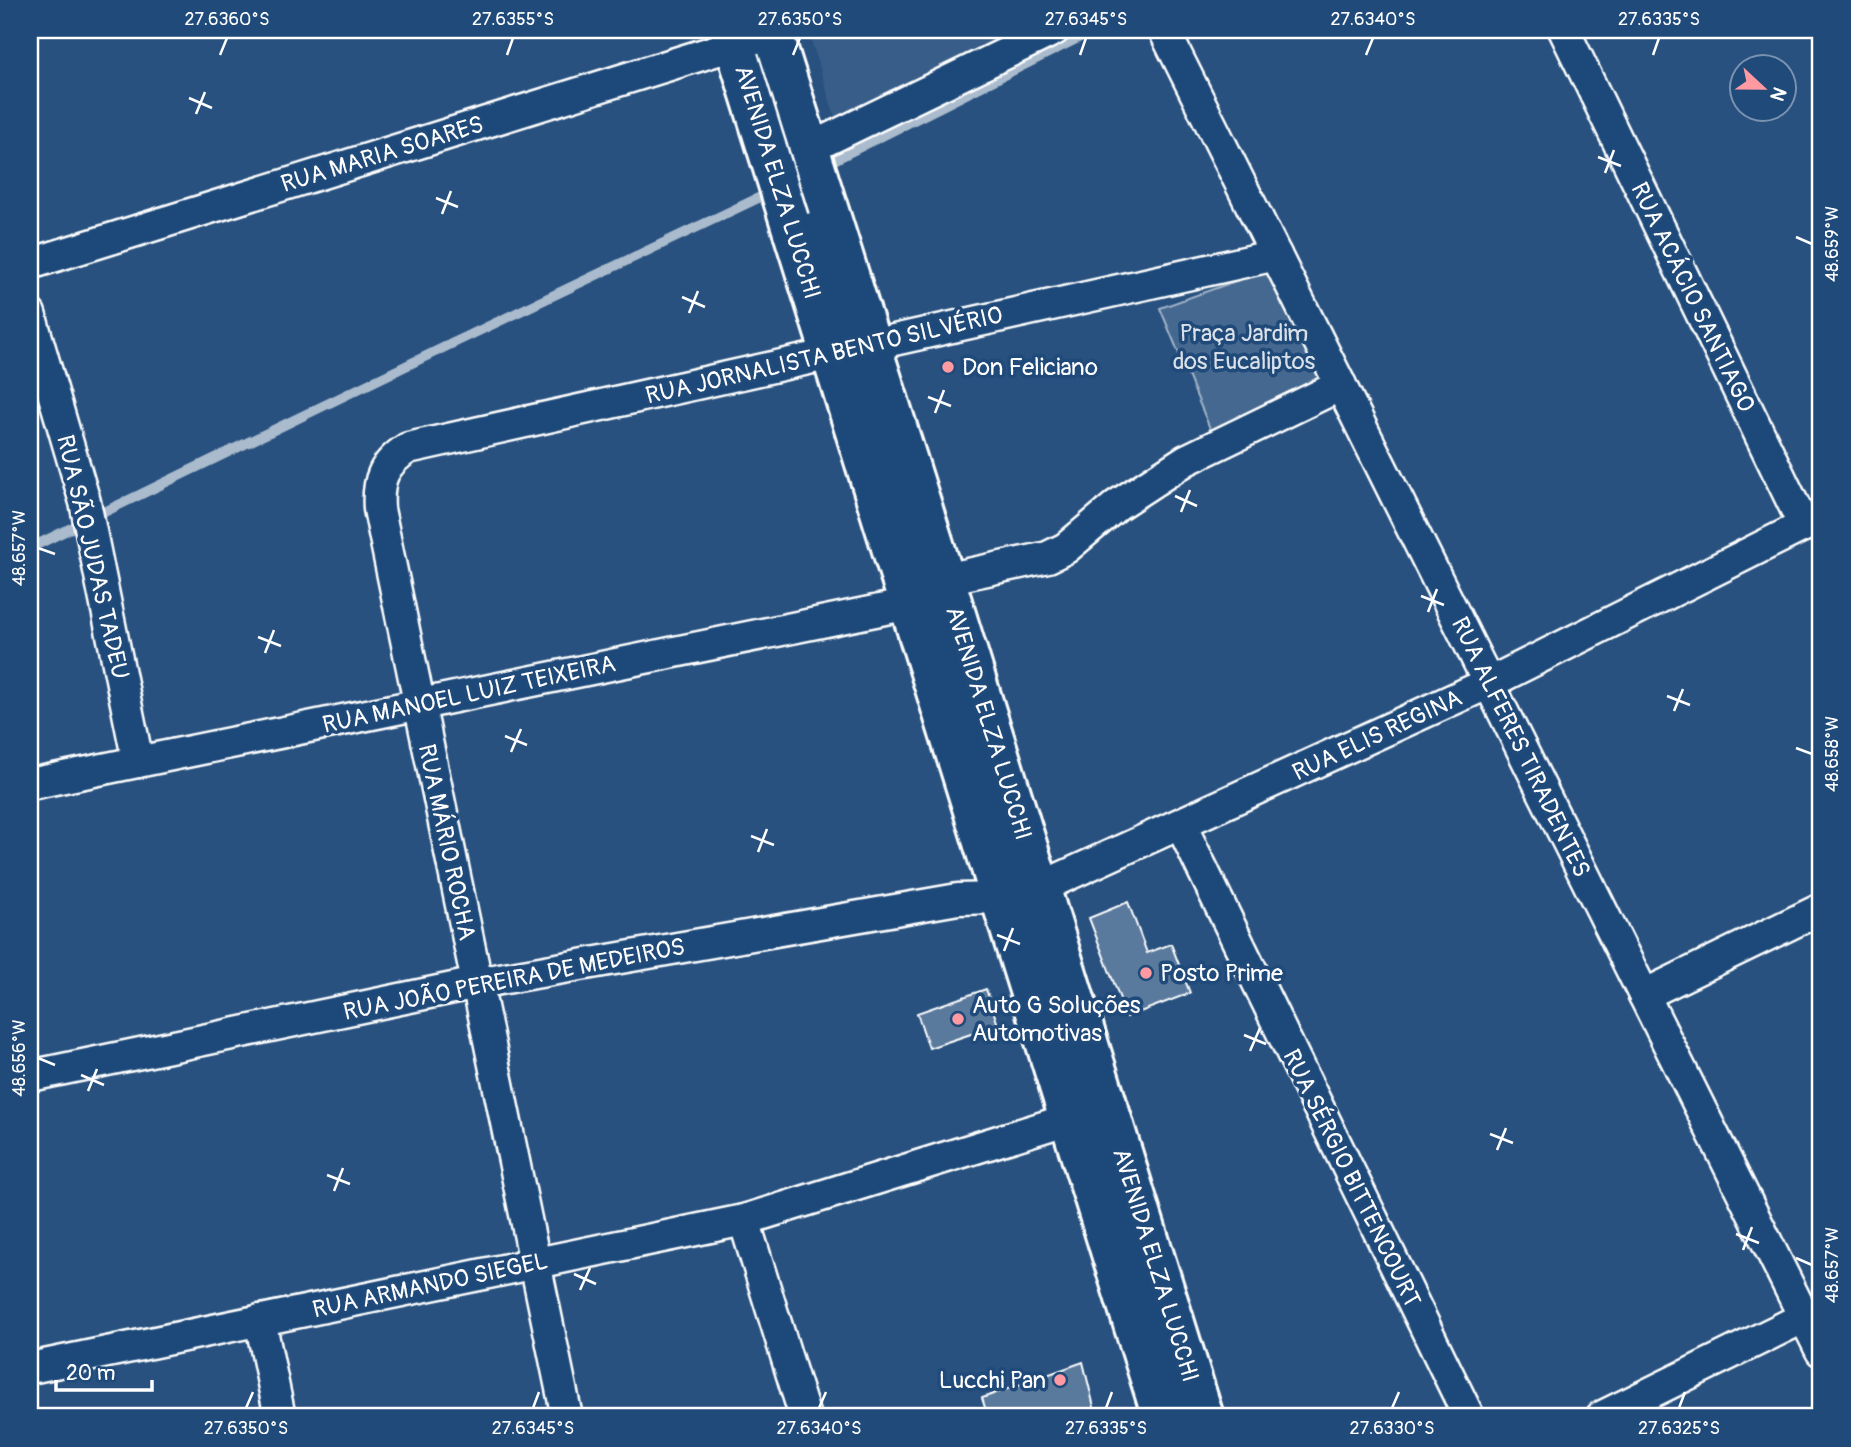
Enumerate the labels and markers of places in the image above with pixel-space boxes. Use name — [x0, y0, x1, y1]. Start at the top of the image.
place label: Don Feliciano — [962, 353, 1098, 382]
marker: Don Feliciano — [940, 359, 956, 375]
place label: Posto Prime — [1160, 959, 1283, 988]
marker: Posto Prime — [1138, 965, 1154, 981]
place label: Auto G Soluções Automotivas — [972, 991, 1141, 1048]
marker: Auto G Soluções Automotivas — [950, 1011, 966, 1027]
place label: Lucchi Pan — [939, 1366, 1046, 1395]
marker: Lucchi Pan — [1052, 1372, 1068, 1388]

